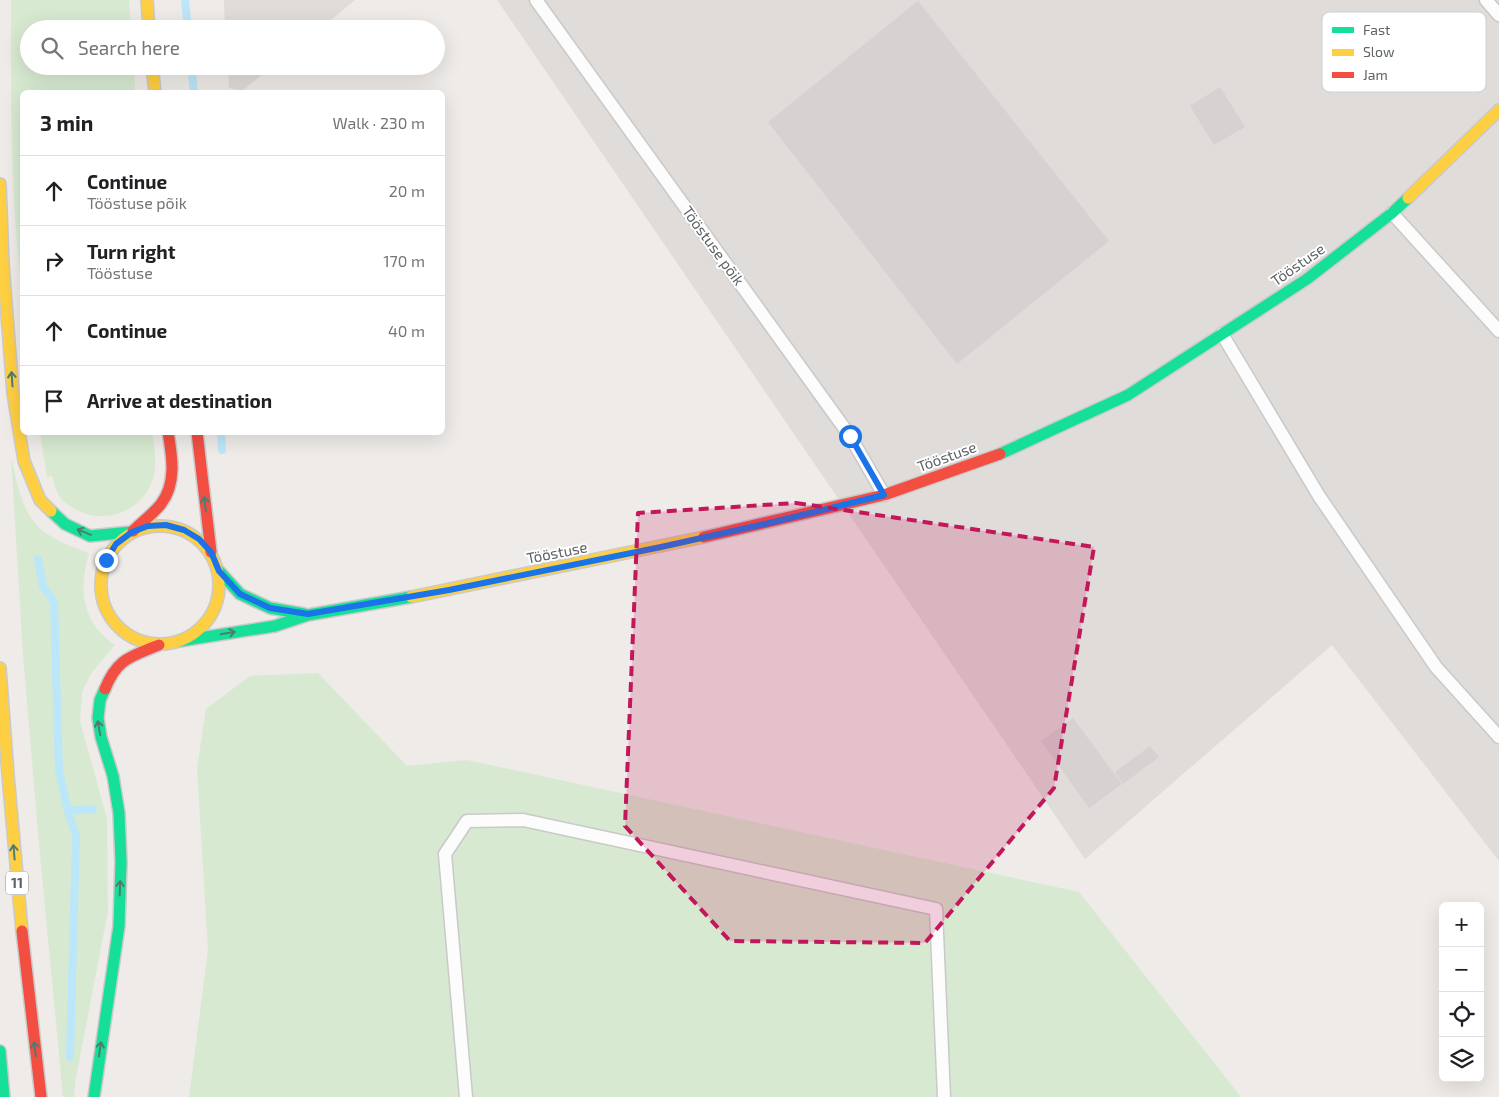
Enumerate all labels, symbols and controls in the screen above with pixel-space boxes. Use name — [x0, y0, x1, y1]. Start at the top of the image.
legend — [1322, 12, 1486, 92]
search box — [20, 20, 445, 75]
text: Fast — [1363, 21, 1390, 38]
icon: search — [38, 34, 66, 62]
text: Search here — [78, 36, 180, 59]
text: Slow — [1363, 43, 1395, 60]
text: Jam — [1363, 66, 1388, 83]
text: 3 min — [40, 110, 93, 135]
text: Walk · 230 m — [332, 113, 425, 132]
text: Continue — [87, 170, 167, 193]
icon: ahead — [40, 177, 68, 205]
text: 20 m — [389, 181, 425, 200]
text: Tööstuse põik — [87, 193, 187, 212]
street label: Tööstuse põik — [679, 202, 749, 289]
street label: Tööstuse — [1267, 239, 1328, 289]
text: Turn right — [87, 240, 175, 263]
icon: right — [40, 247, 68, 275]
text: 170 m — [383, 251, 425, 270]
text: Tööstuse — [87, 263, 153, 282]
icon: ahead — [40, 317, 68, 345]
text: Continue — [87, 319, 167, 342]
text: 40 m — [388, 321, 425, 340]
one-way arrow — [7, 372, 16, 388]
icon: arrive — [40, 387, 68, 415]
text: Arrive at destination — [87, 389, 272, 412]
route start — [839, 425, 862, 448]
street label: Tööstuse — [915, 437, 979, 475]
one-way arrow — [200, 496, 210, 512]
one-way arrow — [77, 527, 92, 537]
street label: Tööstuse — [525, 537, 589, 567]
route end — [95, 549, 118, 572]
one-way arrow — [220, 628, 236, 638]
one-way arrow — [94, 720, 104, 736]
one-way arrow — [9, 844, 19, 860]
road number: 11 — [6, 871, 28, 894]
one-way arrow — [115, 880, 125, 896]
map controls — [1439, 902, 1484, 1082]
button: + — [1439, 902, 1484, 947]
button: − — [1439, 947, 1484, 992]
button: locate — [1439, 992, 1484, 1037]
button: layers — [1439, 1037, 1484, 1082]
one-way arrow — [29, 1041, 39, 1057]
one-way arrow — [95, 1041, 105, 1057]

